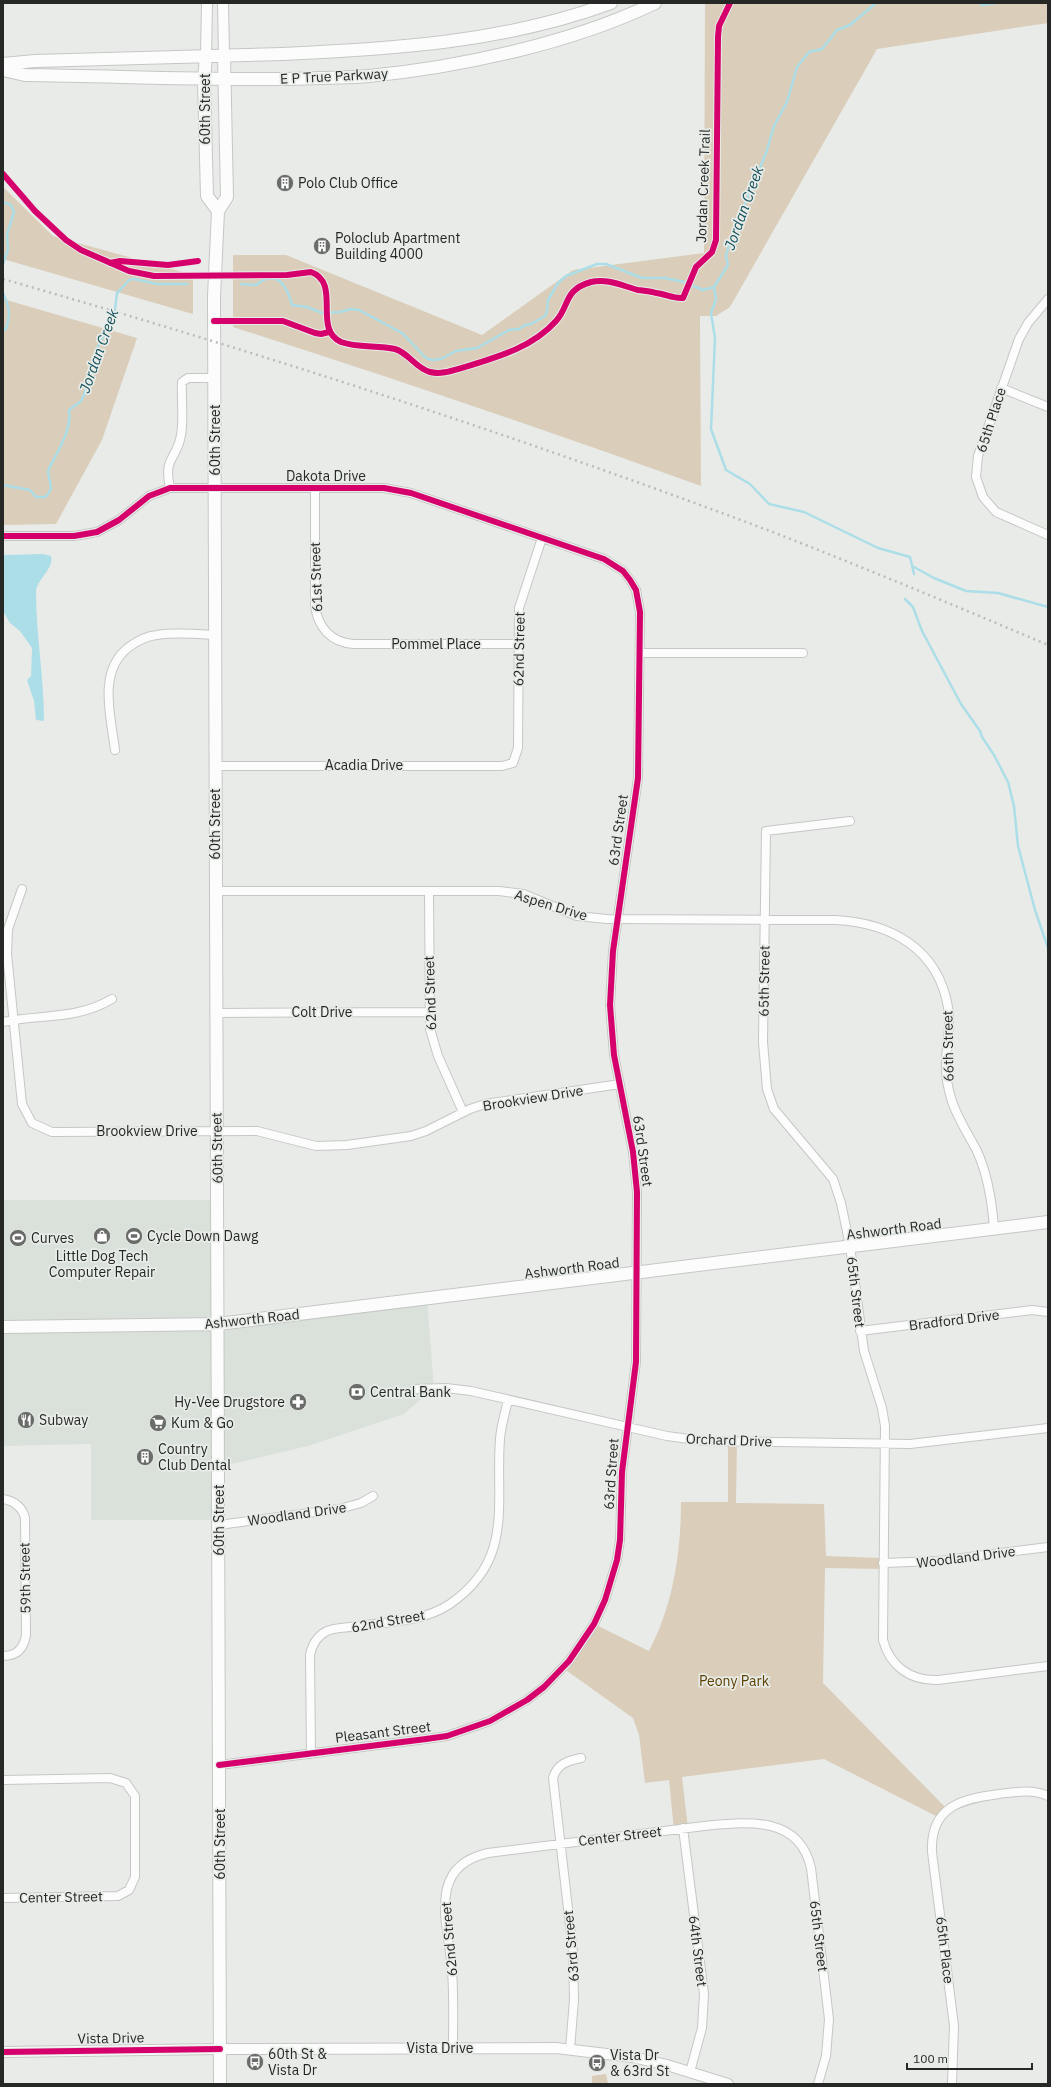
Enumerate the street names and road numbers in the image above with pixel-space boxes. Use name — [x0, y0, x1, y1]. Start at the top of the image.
street label: E P True Parkway — [280, 64, 388, 88]
street label: 60th Street — [196, 73, 214, 145]
street label: Jordan Creek Trail — [692, 129, 714, 243]
street label: 65th Place — [972, 385, 1010, 455]
street label: 60th Street — [206, 404, 224, 476]
street label: Dakota Drive — [286, 467, 366, 485]
street label: 61st Street — [306, 542, 326, 612]
street label: 62nd Street — [509, 611, 529, 686]
street label: Pommel Place — [391, 635, 481, 653]
street label: Acadia Drive — [325, 756, 404, 774]
street label: 60th Street — [206, 788, 224, 860]
street label: 63rd Street — [604, 793, 632, 867]
street label: Aspen Drive — [512, 885, 590, 925]
street label: 65th Street — [754, 945, 774, 1017]
street label: 62nd Street — [420, 955, 440, 1031]
street label: Colt Drive — [292, 1003, 353, 1021]
street label: 66th Street — [938, 1010, 958, 1082]
street label: Brookview Drive — [481, 1081, 585, 1115]
street label: 60th Street — [207, 1112, 227, 1184]
street label: 63rd Street — [629, 1114, 657, 1188]
street label: Brookview Drive — [96, 1122, 198, 1140]
street label: Ashworth Road — [845, 1214, 943, 1244]
street label: Ashworth Road — [523, 1253, 621, 1283]
street label: 65th Street — [843, 1255, 869, 1329]
street label: Ashworth Road — [203, 1305, 301, 1333]
street label: Bradford Drive — [908, 1305, 1001, 1334]
street label: Orchard Drive — [686, 1429, 773, 1451]
street label: 63rd Street — [600, 1438, 622, 1510]
street label: 60th Street — [210, 1484, 228, 1556]
street label: Woodland Drive — [247, 1498, 348, 1530]
street label: 59th Street — [15, 1542, 35, 1614]
street label: Woodland Drive — [916, 1542, 1017, 1572]
street label: 62nd Street — [350, 1606, 426, 1636]
street label: Pleasant Street — [334, 1717, 432, 1747]
street label: 60th Street — [211, 1808, 229, 1880]
street label: Center Street — [577, 1822, 663, 1850]
street label: Center Street — [19, 1887, 103, 1907]
street label: 65th Street — [806, 1899, 832, 1973]
street label: 62nd Street — [437, 1901, 461, 1977]
street label: 63rd Street — [559, 1909, 583, 1982]
street label: 64th Street — [685, 1914, 711, 1988]
street label: 65th Place — [932, 1915, 958, 1985]
street label: Vista Drive — [77, 2028, 145, 2048]
street label: Vista Drive — [407, 2039, 474, 2057]

